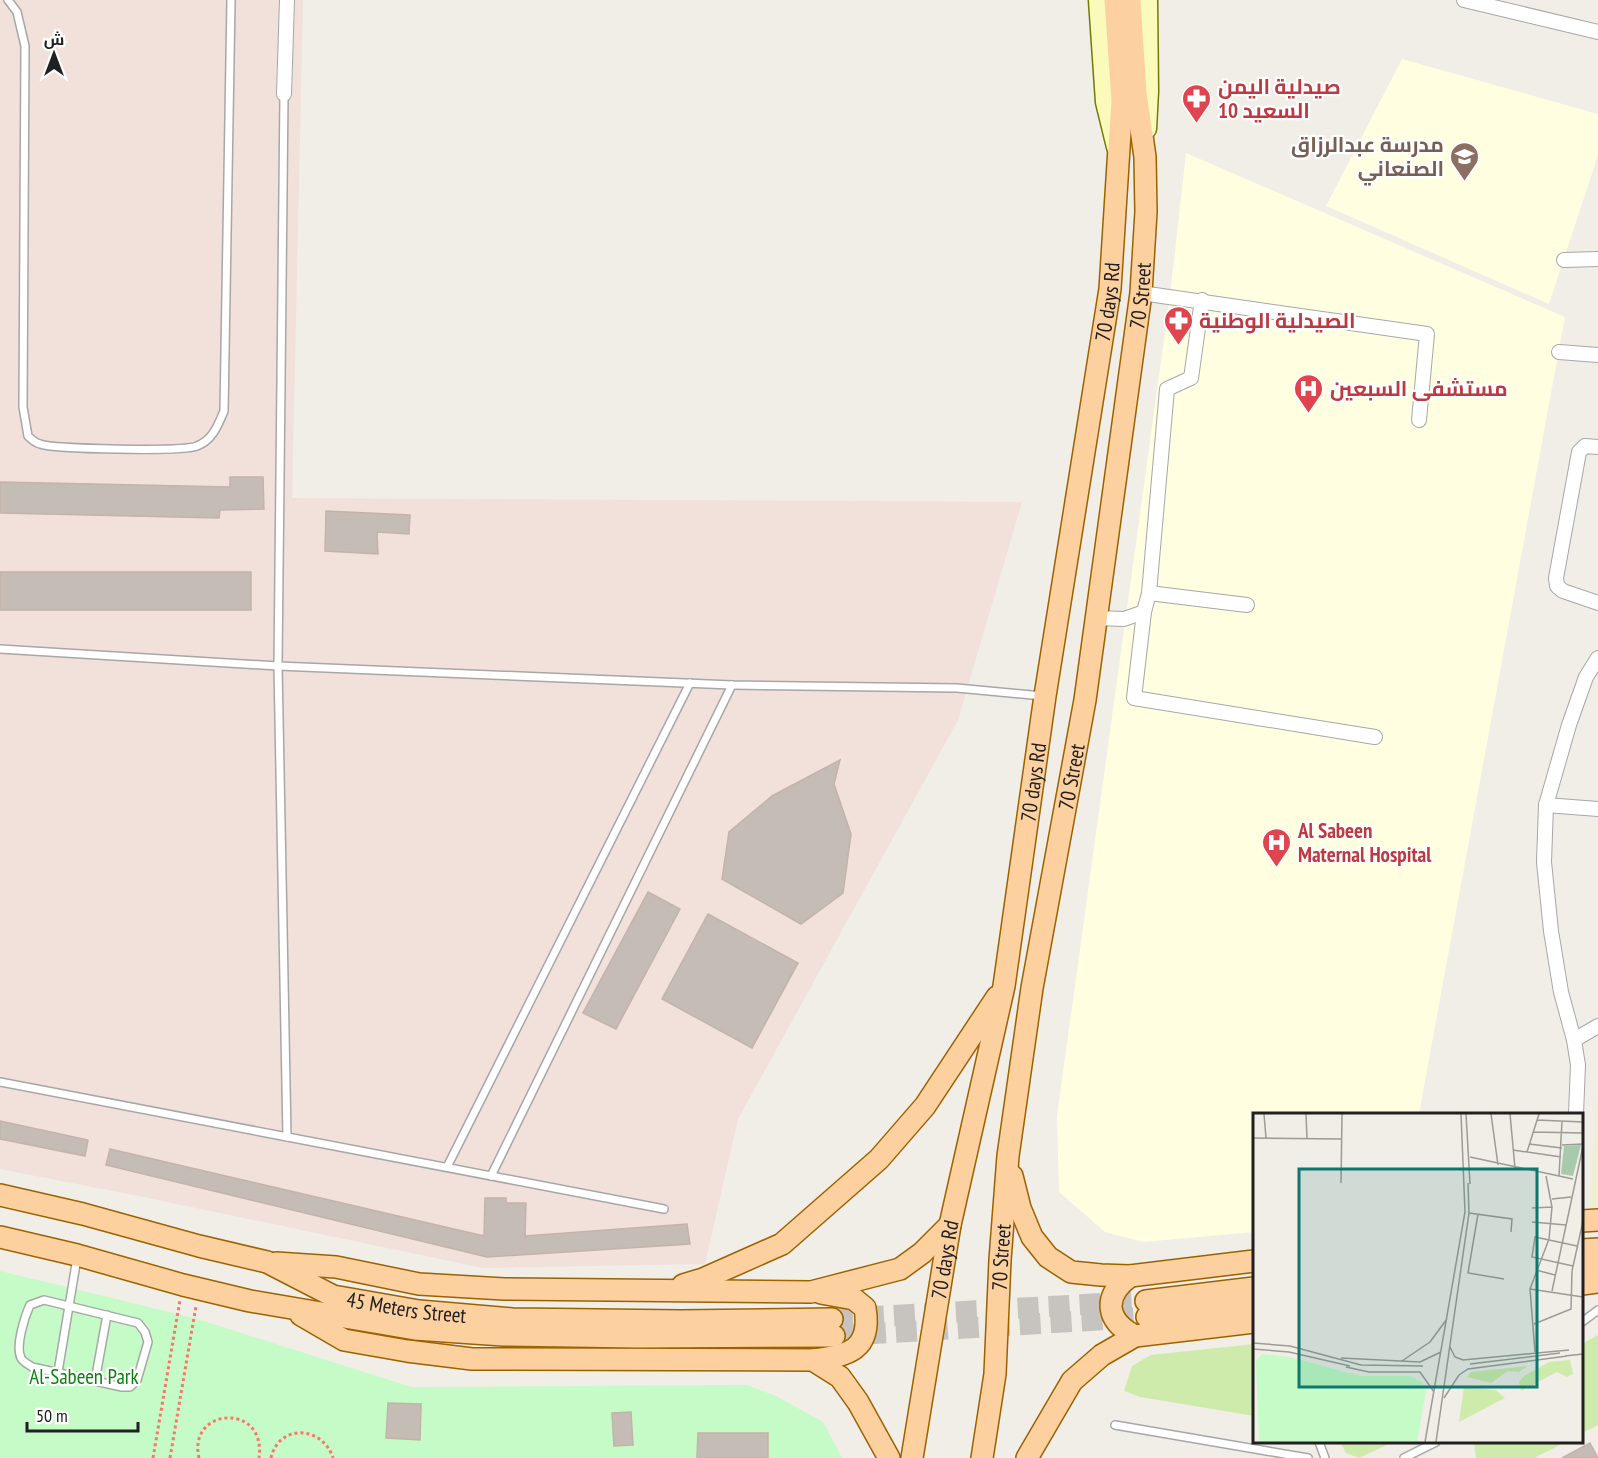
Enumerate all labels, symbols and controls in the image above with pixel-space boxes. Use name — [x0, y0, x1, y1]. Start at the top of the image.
north arrow — [24, 24, 84, 84]
text: ش — [44, 29, 64, 49]
place label: صيدلية اليمن السعيد 10 — [1218, 73, 1341, 124]
pharmacy icon: صيدلية اليمن السعيد 10 — [1181, 82, 1213, 124]
place label: مدرسة عبدالرزاق الصنعاني — [1291, 131, 1444, 186]
school or university icon: مدرسة عبدالرزاق الصنعاني — [1449, 140, 1481, 182]
street label: 70 Street — [1123, 261, 1156, 331]
street label: 70 days Rd — [1088, 262, 1125, 343]
pharmacy icon: الصيدلية الوطنية — [1162, 304, 1194, 346]
place label: الصيدلية الوطنية — [1199, 307, 1356, 334]
hospital icon: مستشفى السبعين — [1293, 372, 1325, 414]
place label: مستشفى السبعين — [1330, 375, 1508, 402]
street label: 70 days Rd — [1014, 741, 1052, 823]
street label: 70 Street — [1052, 741, 1090, 812]
place label: Al Sabeen Maternal Hospital — [1297, 817, 1432, 868]
hospital icon: Al Sabeen Maternal Hospital — [1261, 826, 1293, 868]
inset map — [1253, 1113, 1583, 1443]
street label: 70 days Rd — [925, 1217, 964, 1301]
street label: 70 Street — [985, 1223, 1016, 1291]
street label: 45 Meters Street — [345, 1285, 468, 1329]
park label: Al-Sabeen Park — [29, 1363, 139, 1390]
scale bar — [27, 1395, 138, 1433]
text: 50 m — [36, 1404, 68, 1427]

